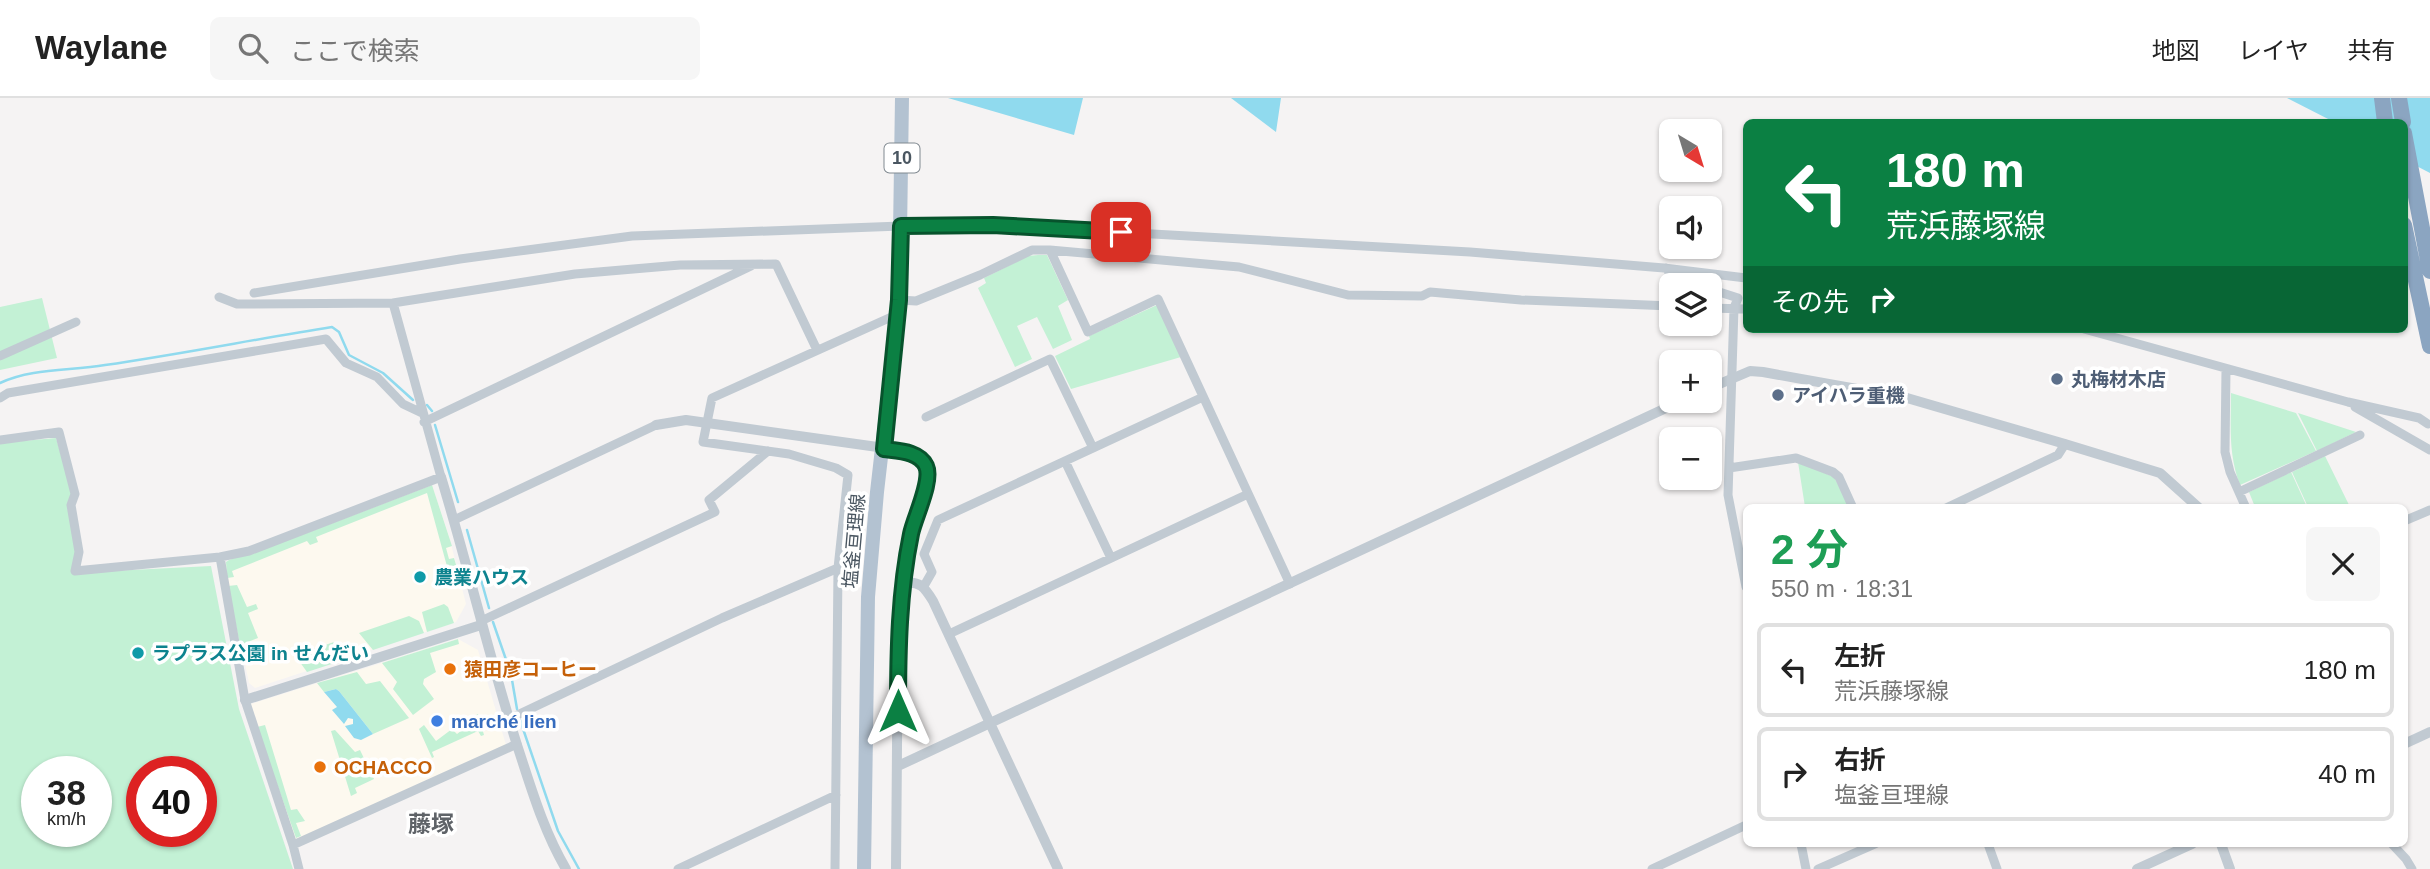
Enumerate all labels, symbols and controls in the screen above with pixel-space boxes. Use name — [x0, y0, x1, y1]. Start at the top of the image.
search box — [210, 17, 700, 80]
text: Waylane — [35, 29, 168, 66]
icon: search — [234, 29, 272, 67]
text: ここで検索 — [290, 36, 420, 66]
text: 地図 — [2152, 37, 2200, 64]
text: レイヤ — [2238, 37, 2309, 64]
text: 共有 — [2347, 37, 2395, 64]
north arrow — [1659, 119, 1722, 182]
map controls — [1659, 119, 1722, 490]
text: 180 m — [1886, 143, 2025, 197]
road number: 10 — [884, 144, 920, 172]
icon: left — [1771, 147, 1862, 238]
button: sound — [1659, 196, 1722, 259]
pin — [1091, 202, 1151, 262]
text: 荒浜藤塚線 — [1886, 208, 2046, 244]
icon: arrive — [1102, 213, 1140, 251]
button: layers — [1659, 273, 1722, 336]
icon: right — [1863, 280, 1901, 318]
text: その先 — [1771, 287, 1849, 317]
button: + — [1659, 350, 1722, 413]
place label: 丸梅材木店 — [2071, 369, 2166, 390]
marker: 丸梅材木店 — [2049, 371, 2065, 387]
place label: アイハラ重機 — [1792, 385, 1905, 406]
marker: アイハラ重機 — [1770, 387, 1786, 403]
button: − — [1659, 427, 1722, 490]
street label: 塩釜亘理線 — [839, 493, 869, 589]
text: 2 分 — [1771, 526, 1848, 573]
button: close — [2306, 527, 2380, 601]
place label: 農業ハウス — [434, 567, 529, 588]
marker: 農業ハウス — [412, 569, 428, 585]
text: 550 m · 18:31 — [1771, 576, 1913, 602]
text: 左折 — [1834, 641, 1886, 671]
place label: ラプラス公園 in せんだい — [152, 643, 369, 664]
marker: ラプラス公園 in せんだい — [130, 645, 146, 661]
icon: left — [1775, 651, 1813, 689]
text: 180 m — [2304, 655, 2376, 685]
place label: 猿田彦コーヒー — [464, 659, 597, 680]
marker: 猿田彦コーヒー — [442, 661, 458, 677]
position arrow — [861, 674, 935, 748]
text: 荒浜藤塚線 — [1834, 678, 1949, 704]
place label: marché lien — [451, 711, 557, 732]
marker: marché lien — [429, 713, 445, 729]
text: 右折 — [1834, 745, 1886, 775]
icon: right — [1775, 755, 1813, 793]
speed limit sign: 40 — [126, 756, 217, 847]
place label: OCHACCO — [334, 757, 432, 778]
marker: OCHACCO — [312, 759, 328, 775]
text: 40 m — [2318, 759, 2376, 789]
text: 38 — [47, 773, 86, 812]
text: 塩釜亘理線 — [1834, 782, 1949, 808]
text: km/h — [47, 809, 86, 829]
district label: 藤塚 — [408, 811, 454, 837]

